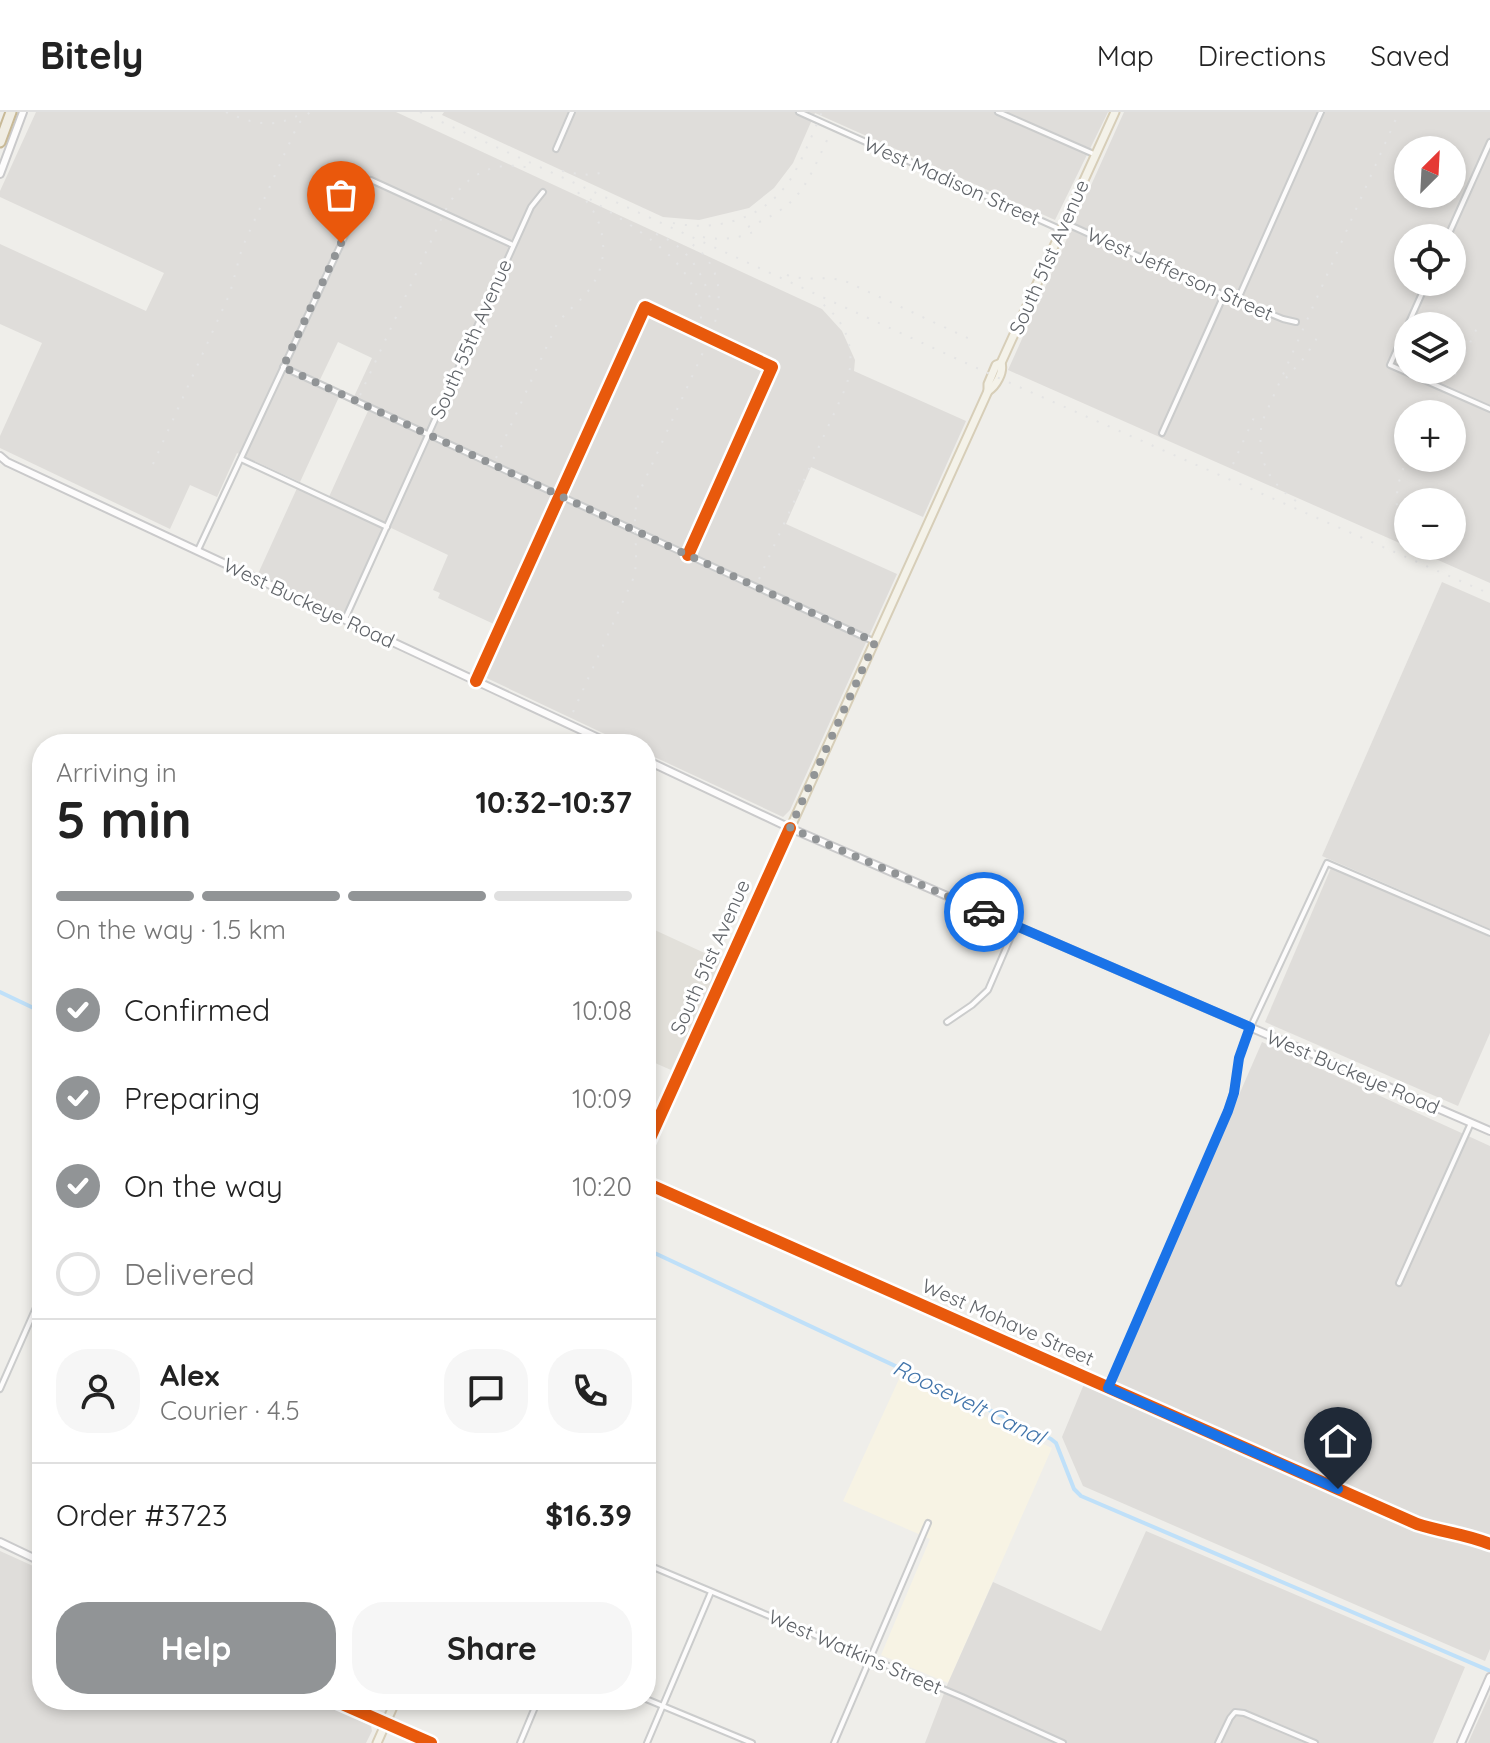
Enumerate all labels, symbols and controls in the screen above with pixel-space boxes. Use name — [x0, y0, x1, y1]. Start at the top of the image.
text: Bitely — [40, 31, 144, 79]
text: Map — [1097, 38, 1154, 73]
text: Directions — [1198, 38, 1326, 73]
text: Saved — [1370, 38, 1450, 73]
street label: West Madison Street — [860, 130, 1044, 231]
north arrow — [1394, 136, 1466, 208]
map controls — [1394, 136, 1466, 560]
pin — [307, 161, 375, 243]
icon: bag — [319, 173, 363, 217]
street label: South 51st Avenue — [1003, 176, 1094, 338]
street label: West Jefferson Street — [1083, 221, 1277, 326]
button: locate — [1394, 224, 1466, 296]
street label: South 55th Avenue — [424, 255, 517, 422]
button: layers — [1394, 312, 1466, 384]
button: + — [1394, 400, 1466, 472]
button: − — [1394, 488, 1466, 560]
street label: West Buckeye Road — [220, 552, 399, 653]
text: Arriving in — [56, 756, 177, 789]
text: 10:32–10:37 — [475, 783, 632, 821]
text: 5 min — [56, 786, 192, 851]
courier — [944, 872, 1024, 952]
street label: South 51st Avenue — [664, 876, 755, 1038]
icon: car — [962, 890, 1006, 934]
text: On the way · 1.5 km — [56, 913, 286, 946]
icon: check — [56, 988, 100, 1032]
text: Confirmed — [124, 991, 270, 1029]
text: 10:08 — [573, 994, 632, 1027]
street label: West Buckeye Road — [1263, 1024, 1444, 1119]
icon: check — [56, 1076, 100, 1120]
text: Preparing — [124, 1079, 260, 1117]
text: 10:09 — [572, 1082, 632, 1115]
icon: check — [56, 1164, 100, 1208]
text: On the way — [124, 1167, 283, 1205]
text: 10:20 — [572, 1170, 632, 1203]
text: Delivered — [124, 1255, 255, 1293]
street label: West Mohave Street — [918, 1272, 1098, 1371]
button: person — [56, 1349, 140, 1433]
button: chat — [444, 1349, 528, 1433]
button: phone — [548, 1349, 632, 1433]
water label: Roosevelt Canal — [889, 1353, 1052, 1452]
text: Alex — [160, 1356, 219, 1394]
text: Courier · 4.5 — [160, 1394, 300, 1427]
pin — [1304, 1407, 1372, 1489]
icon: home — [1316, 1419, 1360, 1463]
text: Order #3723 — [56, 1496, 228, 1534]
text: $16.39 — [545, 1496, 632, 1534]
button: Help — [56, 1602, 336, 1694]
button: Share — [352, 1602, 632, 1694]
street label: West Watkins Street — [765, 1604, 946, 1699]

